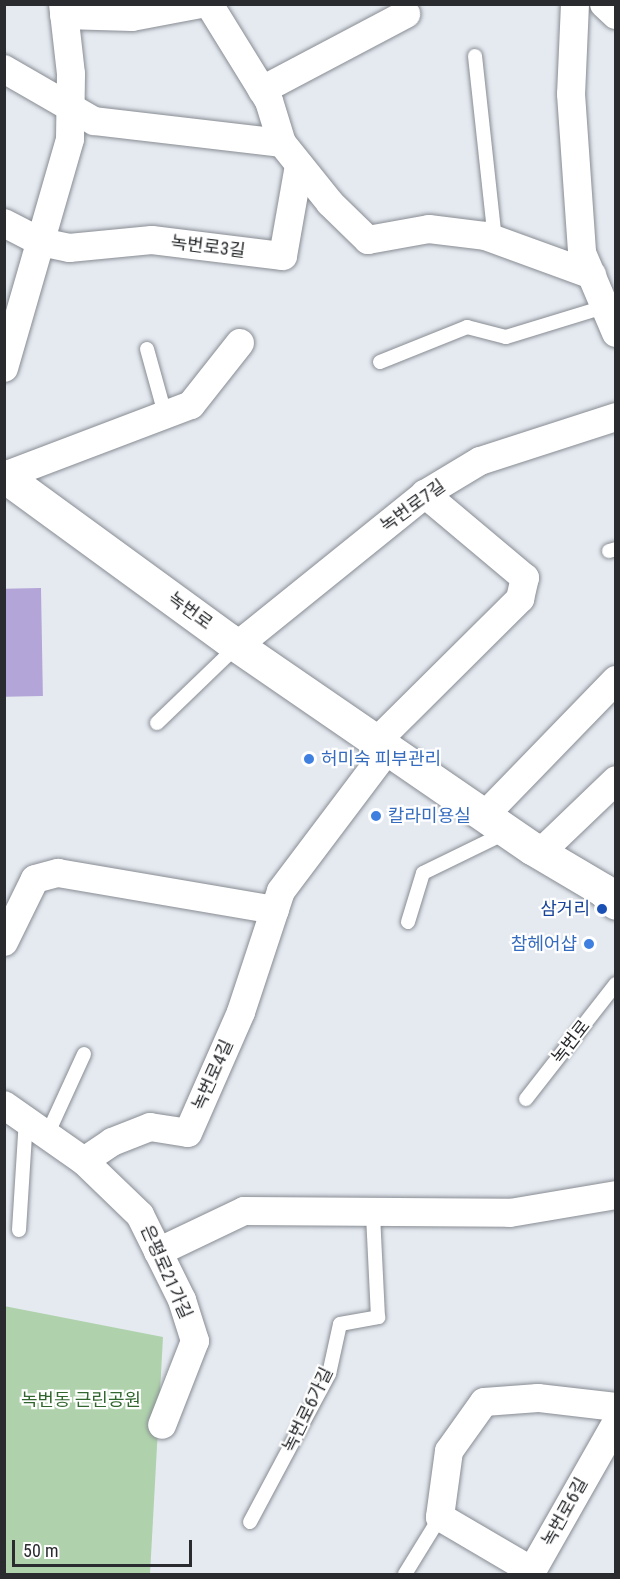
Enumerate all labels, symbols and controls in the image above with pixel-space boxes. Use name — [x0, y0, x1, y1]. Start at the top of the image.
street label: 녹번로3길 — [169, 232, 247, 262]
street label: 녹번로7길 — [376, 475, 450, 537]
street label: 녹번로 — [164, 588, 216, 634]
place label: 허미숙 피부관리 — [321, 748, 441, 770]
marker: 허미숙 피부관리 — [302, 752, 316, 766]
place label: 칼라미용실 — [388, 805, 471, 827]
marker: 칼라미용실 — [369, 809, 383, 823]
place label: 삼거리 — [540, 898, 590, 920]
marker: 삼거리 — [595, 902, 609, 916]
place label: 참헤어샵 — [511, 933, 577, 955]
marker: 참헤어샵 — [582, 937, 596, 951]
street label: 녹번로 — [547, 1016, 595, 1068]
street label: 녹번로4길 — [188, 1036, 238, 1114]
street label: 은평로21가길 — [136, 1222, 196, 1322]
street label: 녹번로6가길 — [278, 1364, 338, 1456]
park label: 녹번동 근린공원 — [21, 1389, 141, 1411]
street label: 녹번로6길 — [537, 1474, 593, 1550]
scale bar — [15, 1528, 195, 1566]
text: 50 m — [23, 1540, 58, 1561]

